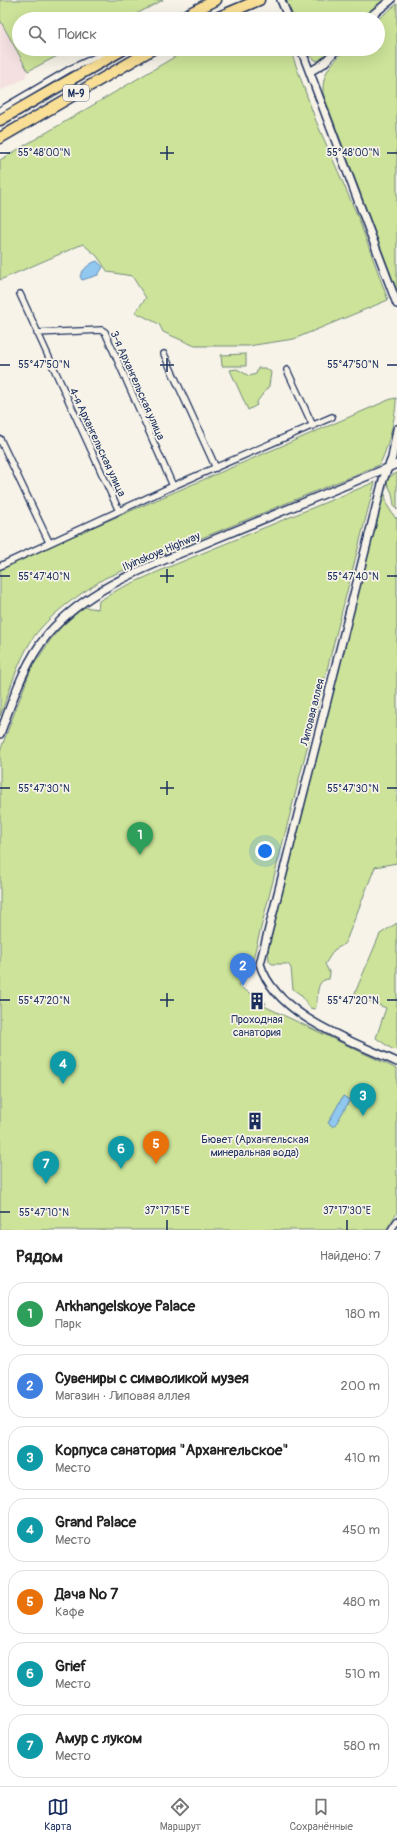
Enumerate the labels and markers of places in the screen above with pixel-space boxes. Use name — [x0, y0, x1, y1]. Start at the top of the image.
pin: 1 — [127, 822, 153, 855]
pin: 2 — [230, 953, 256, 986]
building icon: Проходная санатория — [247, 991, 267, 1011]
place label: Проходная санатория — [231, 1013, 283, 1039]
pin: 4 — [50, 1051, 76, 1084]
pin: 3 — [350, 1083, 376, 1116]
building icon: Бювет (Архангельская минеральная вода) — [245, 1111, 265, 1131]
pin: 5 — [143, 1131, 169, 1164]
place label: Бювет (Архангельская минеральная вода) — [201, 1133, 309, 1159]
pin: 6 — [108, 1136, 134, 1169]
pin: 7 — [33, 1151, 59, 1184]

